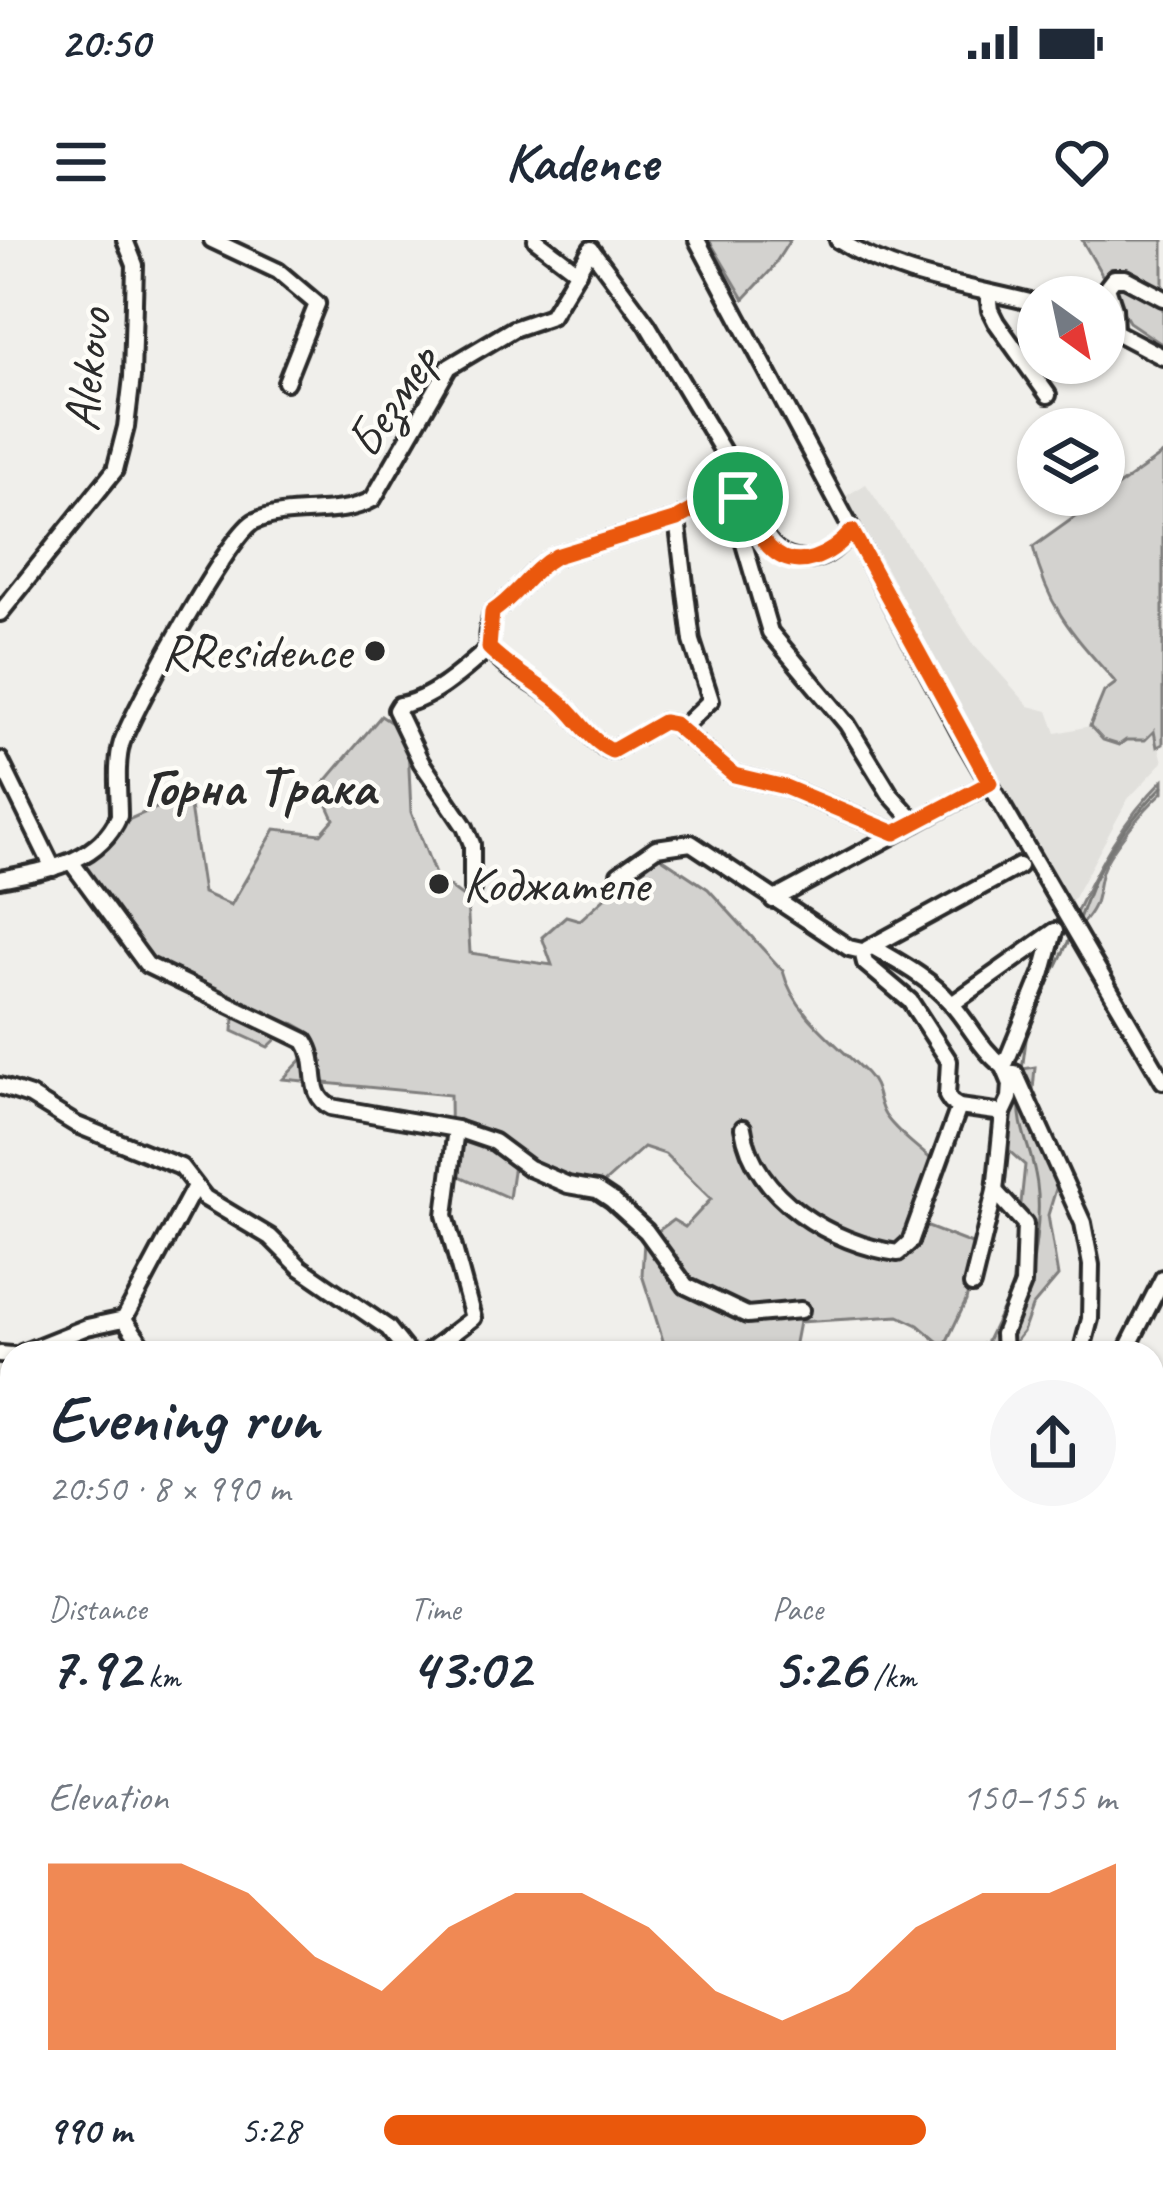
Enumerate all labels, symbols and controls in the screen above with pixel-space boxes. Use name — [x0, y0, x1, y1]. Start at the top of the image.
text: 20:50 — [60, 14, 149, 71]
text: Kadence — [505, 128, 658, 196]
icon: menu — [48, 129, 114, 195]
icon: heart — [1049, 129, 1115, 195]
north arrow — [1017, 276, 1125, 384]
map controls — [1017, 276, 1125, 516]
street label: Alekovo — [49, 303, 126, 434]
street label: Безмер — [331, 330, 454, 469]
button: layers — [1017, 408, 1125, 516]
pin — [687, 446, 789, 548]
icon: arrive — [705, 464, 771, 530]
place label: RResidence — [161, 619, 354, 683]
marker: RResidence — [362, 638, 388, 664]
district label: Горна Трака — [143, 753, 379, 821]
place label: Коджатепе — [463, 852, 652, 916]
marker: Коджатепе — [426, 871, 452, 897]
text: Evening run — [48, 1377, 318, 1460]
button: share — [990, 1380, 1116, 1506]
text: 20:50 · 8 × 990 m — [48, 1464, 290, 1513]
text: Distance — [48, 1588, 146, 1630]
text: Time — [410, 1588, 461, 1630]
text: Pace — [772, 1588, 823, 1630]
text: 7.92 — [48, 1630, 140, 1706]
text: 43:02 — [410, 1630, 530, 1706]
text: 5:26 — [772, 1630, 865, 1706]
text: km — [140, 1656, 180, 1698]
text: /km — [865, 1656, 916, 1698]
text: Elevation — [48, 1773, 168, 1822]
text: 150–155 m — [962, 1773, 1116, 1822]
text: 990 m — [48, 2106, 131, 2155]
text: 5:28 — [240, 2106, 300, 2155]

